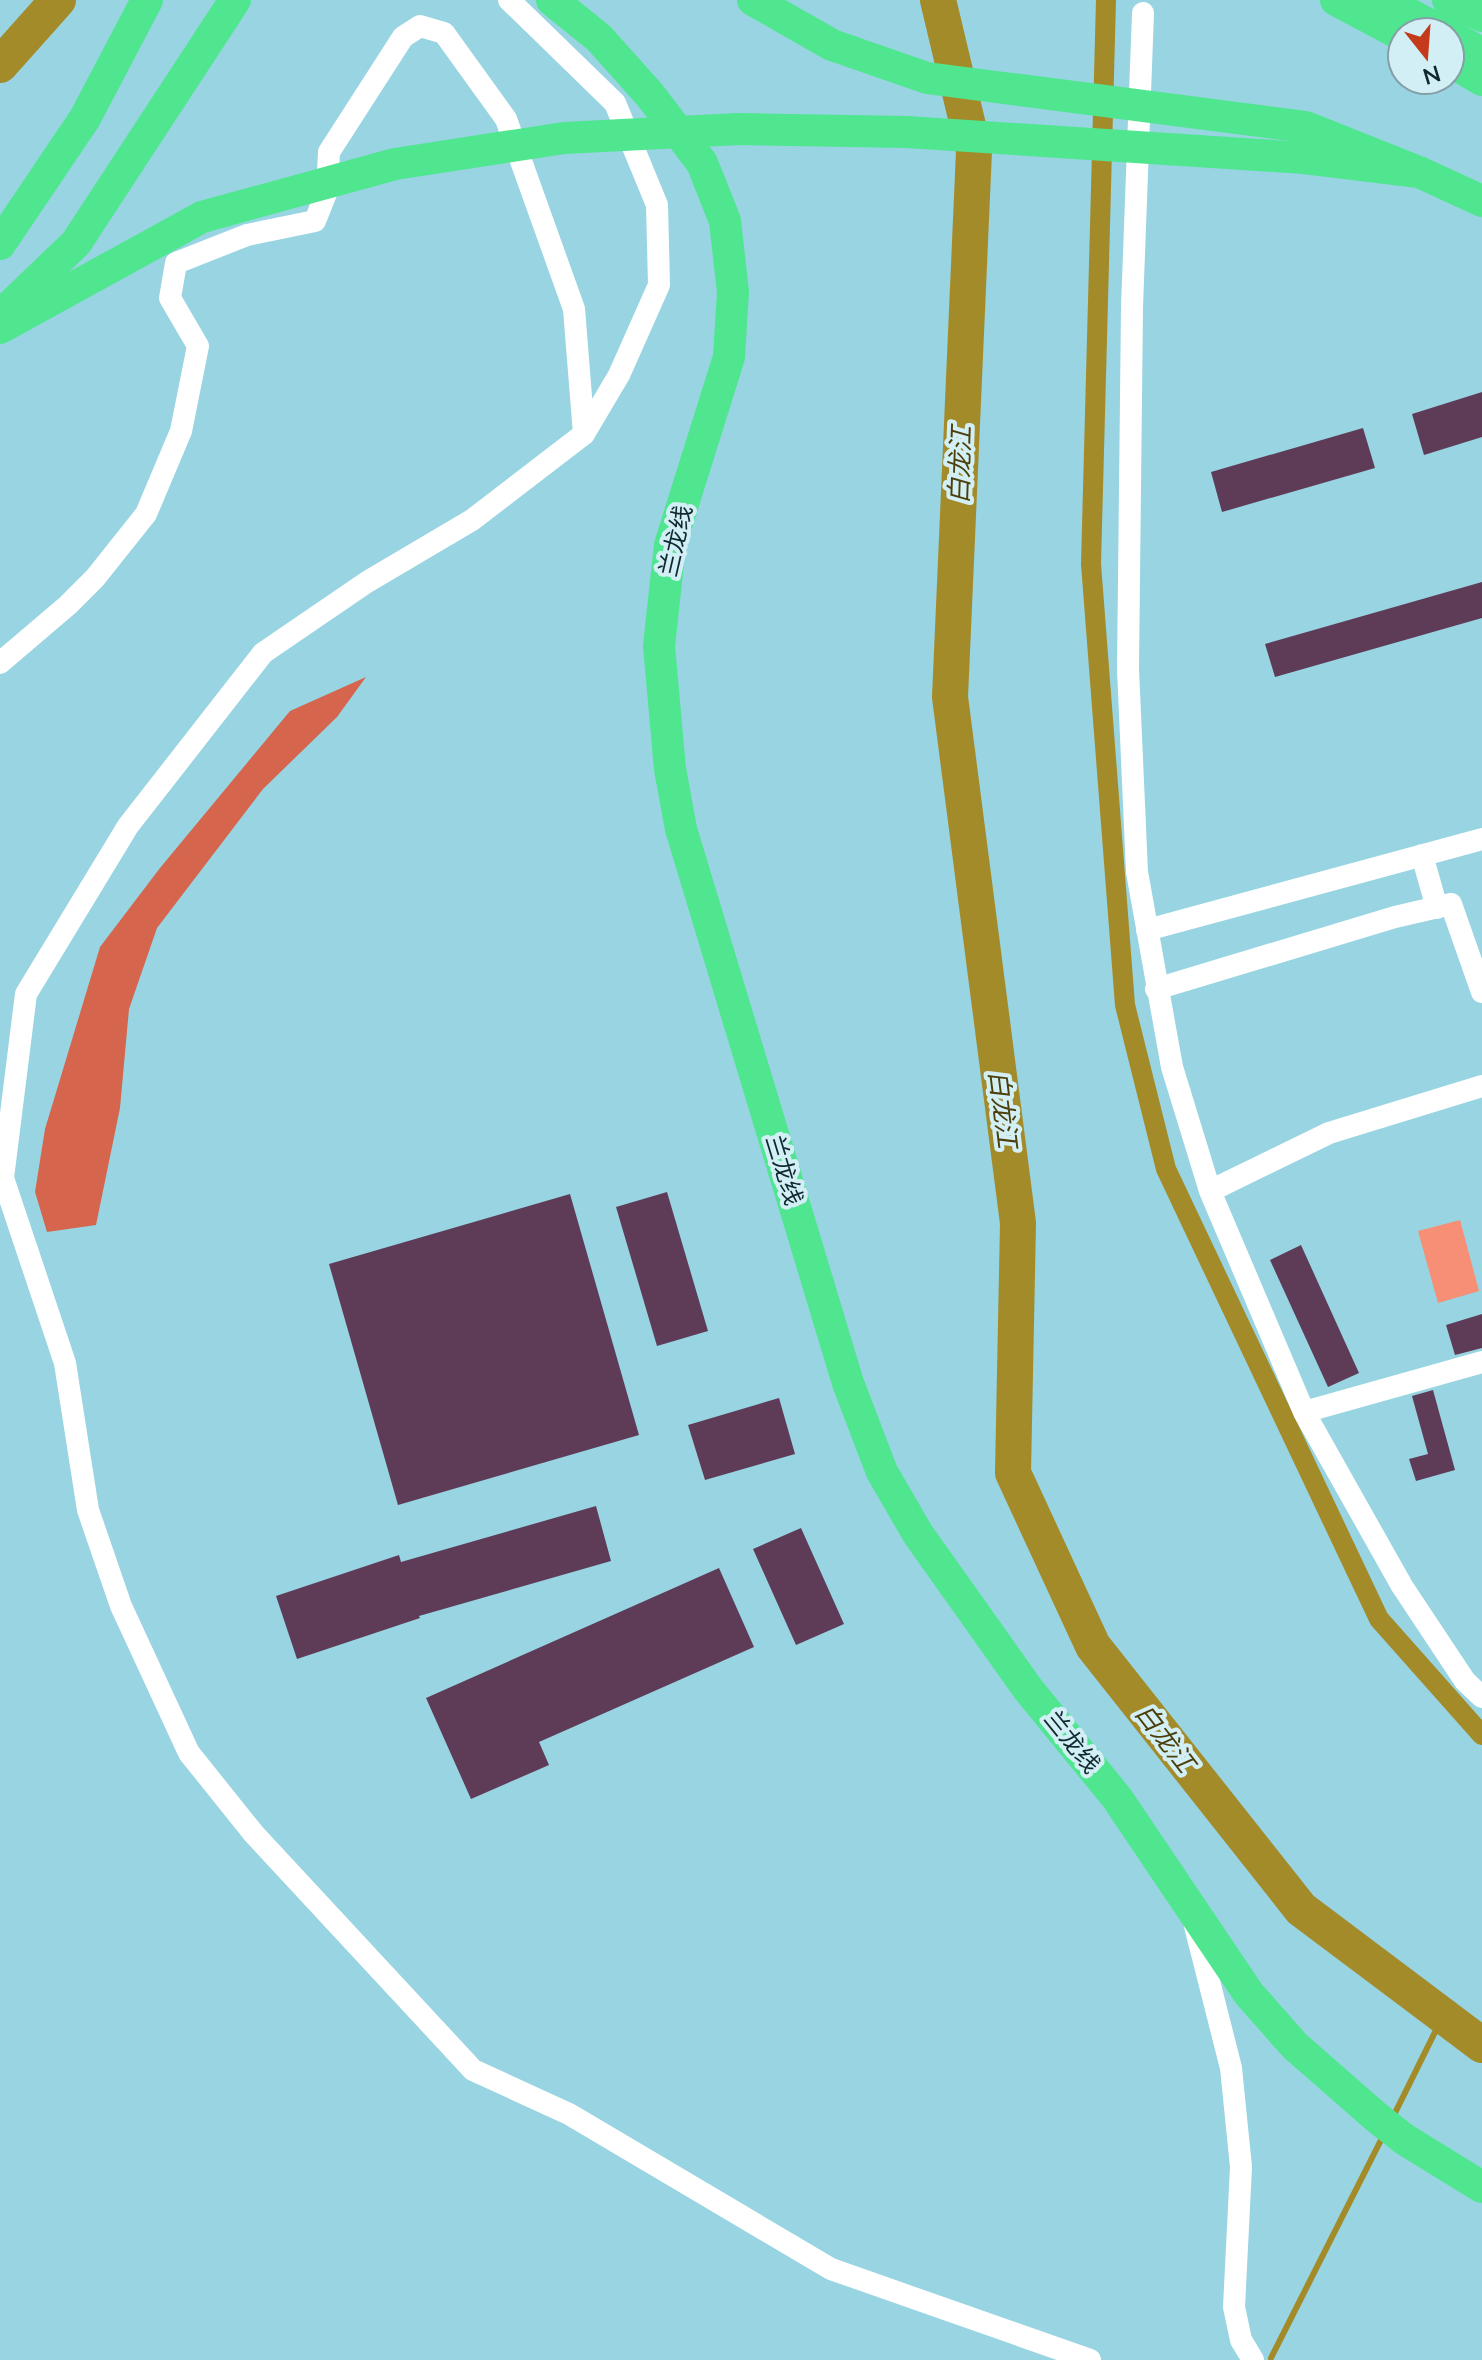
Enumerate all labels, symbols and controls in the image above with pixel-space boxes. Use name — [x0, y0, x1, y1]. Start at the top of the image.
north arrow — [1386, 16, 1466, 96]
text: N — [1420, 60, 1444, 91]
water label: 白龙江 — [942, 422, 976, 505]
street label: 兰龙线 — [652, 502, 697, 579]
water label: 白龙江 — [983, 1068, 1025, 1153]
street label: 兰龙线 — [761, 1131, 810, 1208]
water label: 白龙江 — [1129, 1697, 1204, 1780]
street label: 兰龙线 — [1039, 1704, 1107, 1778]

